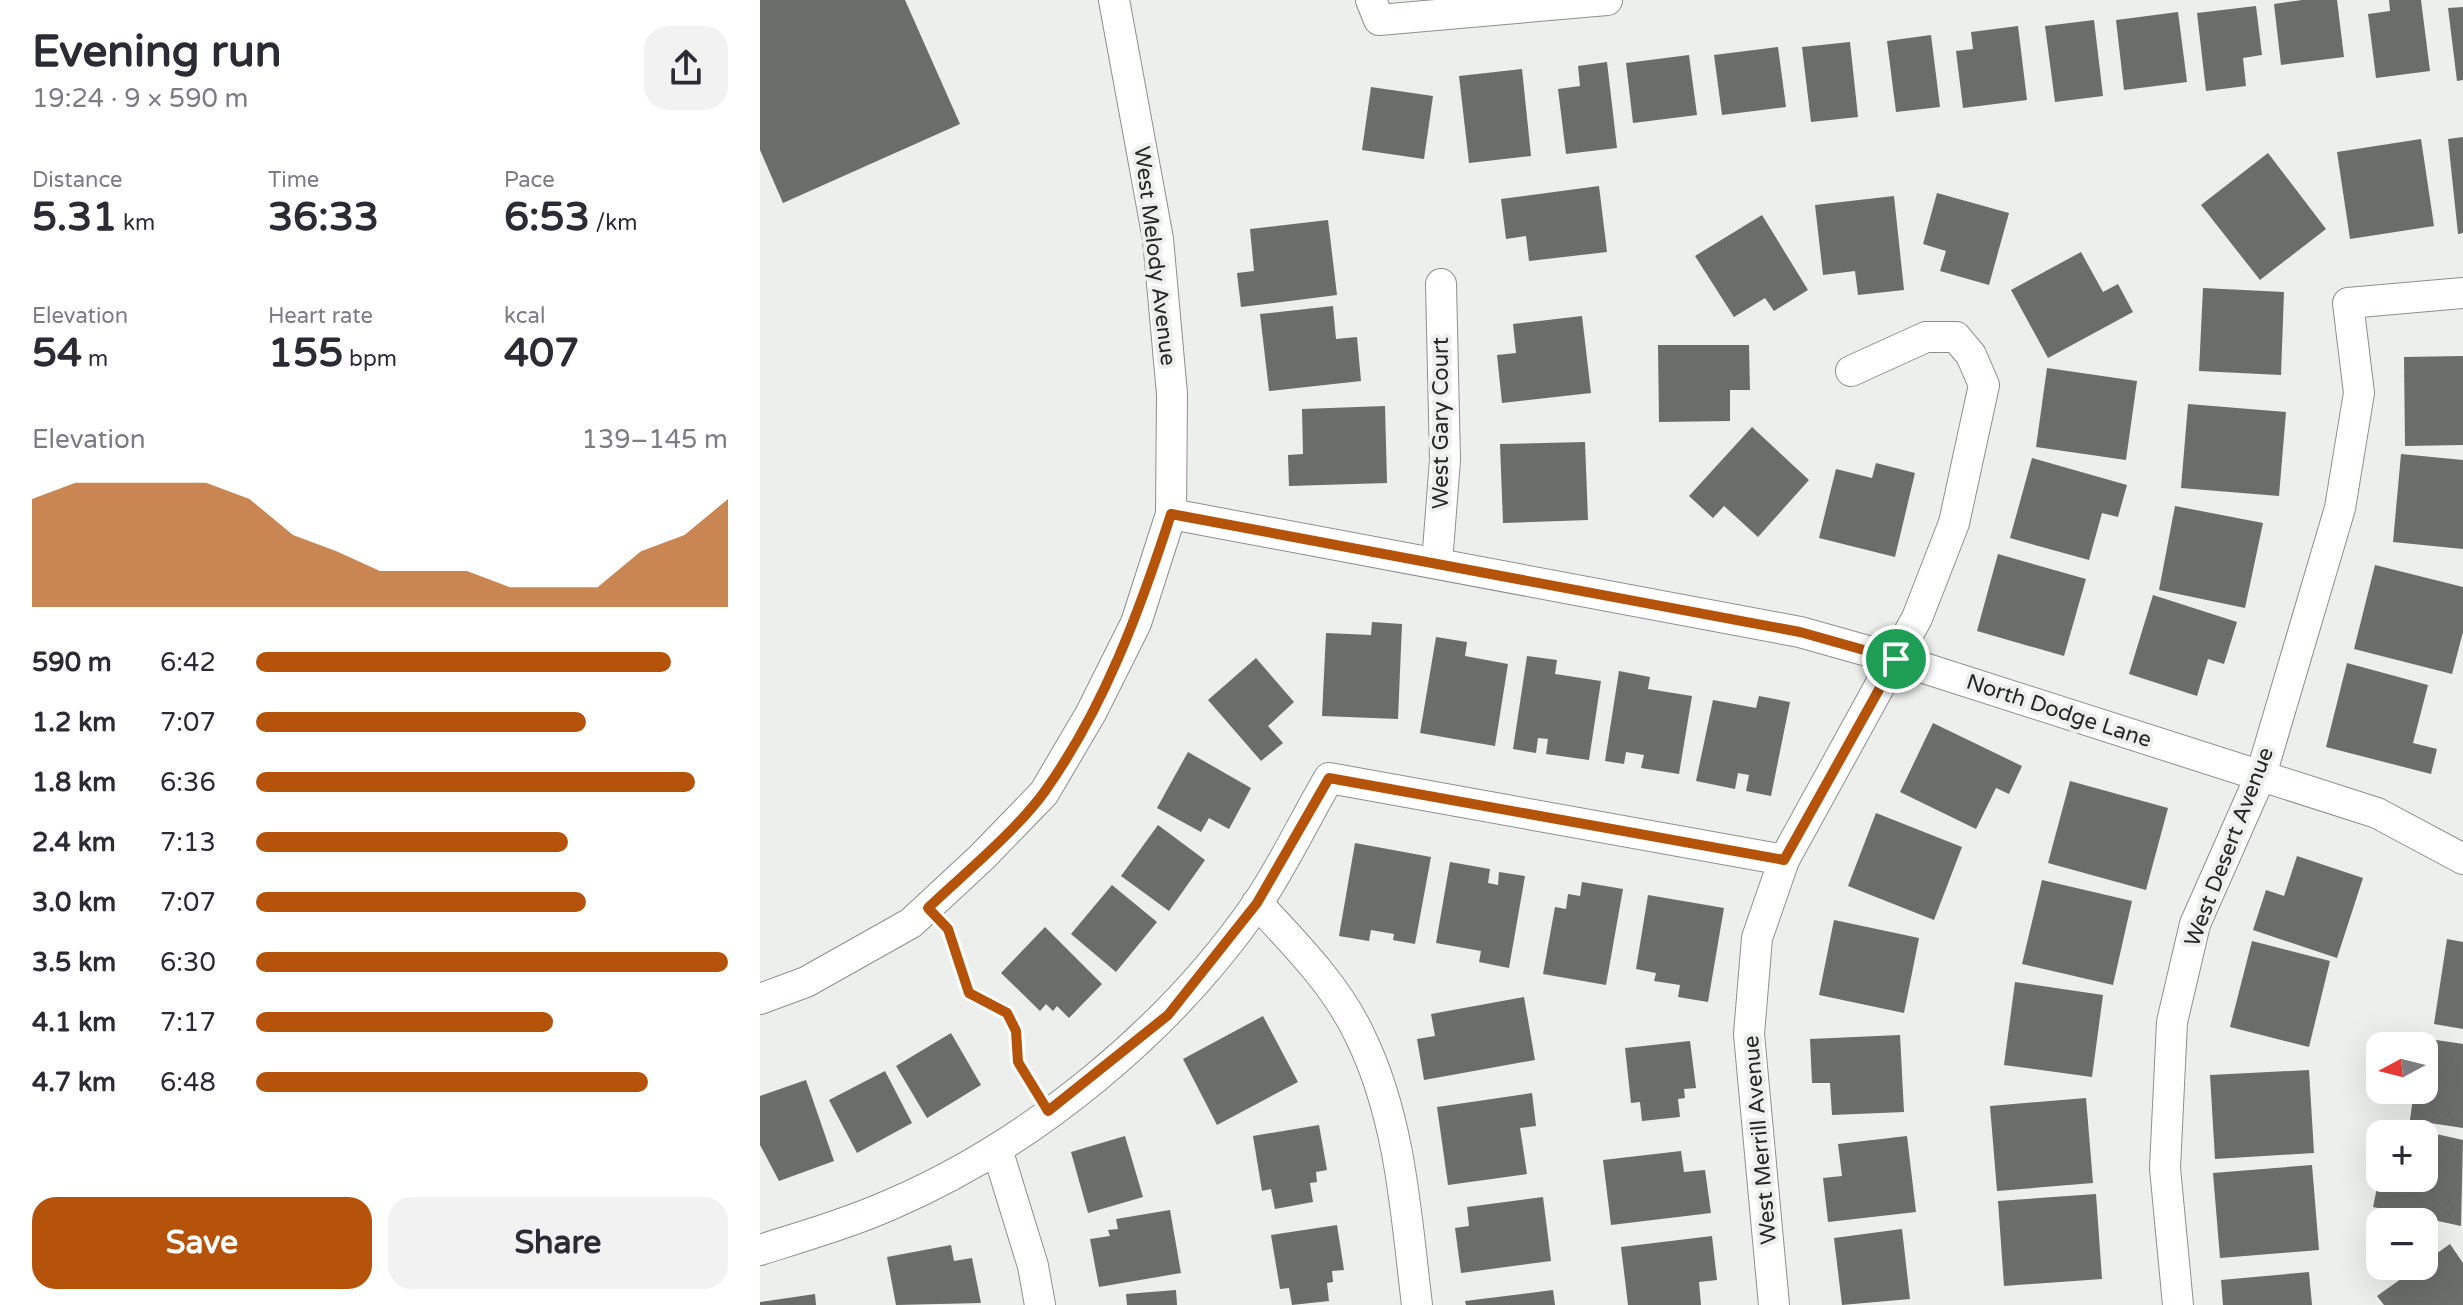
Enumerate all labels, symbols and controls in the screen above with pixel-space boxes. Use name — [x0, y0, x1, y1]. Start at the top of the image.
text: Evening run — [32, 26, 281, 79]
button: share — [644, 26, 728, 110]
text: 19:24 · 9 × 590 m — [32, 83, 248, 114]
street label: West Melody Avenue — [1129, 145, 1181, 367]
text: Distance — [32, 167, 123, 193]
text: Time — [268, 167, 319, 193]
text: Pace — [504, 167, 555, 193]
text: 5.31 — [32, 193, 117, 241]
text: 36:33 — [268, 193, 379, 241]
text: 6:53 — [504, 193, 590, 241]
text: km — [117, 210, 155, 236]
text: /km — [590, 210, 637, 236]
text: Elevation — [32, 303, 128, 329]
text: Heart rate — [268, 303, 373, 329]
text: kcal — [504, 303, 545, 329]
text: 54 — [32, 329, 82, 377]
text: 155 — [268, 329, 343, 377]
text: 407 — [504, 329, 579, 377]
street label: West Gary Court — [1428, 337, 1454, 509]
text: m — [82, 346, 108, 372]
text: bpm — [343, 346, 397, 372]
text: Elevation — [32, 424, 146, 455]
text: 139–145 m — [582, 424, 728, 455]
pin — [1862, 625, 1930, 693]
icon: arrive — [1874, 637, 1918, 681]
text: 590 m — [32, 647, 112, 678]
text: 6:42 — [160, 647, 216, 678]
street label: North Dodge Lane — [1963, 669, 2155, 753]
text: 1.2 km — [32, 707, 116, 738]
text: 7:07 — [160, 707, 216, 738]
street label: West Desert Avenue — [2179, 744, 2279, 950]
text: 1.8 km — [32, 767, 116, 798]
text: 6:36 — [160, 767, 216, 798]
text: 2.4 km — [32, 827, 116, 858]
text: 7:13 — [160, 827, 216, 858]
text: 3.0 km — [32, 887, 116, 918]
text: 7:07 — [160, 887, 216, 918]
text: 3.5 km — [32, 947, 116, 978]
text: 6:30 — [160, 947, 216, 978]
text: 4.1 km — [32, 1007, 116, 1038]
text: 7:17 — [160, 1007, 216, 1038]
north arrow — [2366, 1032, 2438, 1104]
map controls — [2366, 1032, 2438, 1280]
street label: West Merrill Avenue — [1738, 1035, 1782, 1245]
text: 4.7 km — [32, 1067, 116, 1098]
text: 6:48 — [160, 1067, 216, 1098]
button: + — [2366, 1120, 2438, 1192]
button: Save — [32, 1197, 372, 1289]
button: Share — [388, 1197, 728, 1289]
button: − — [2366, 1208, 2438, 1280]

